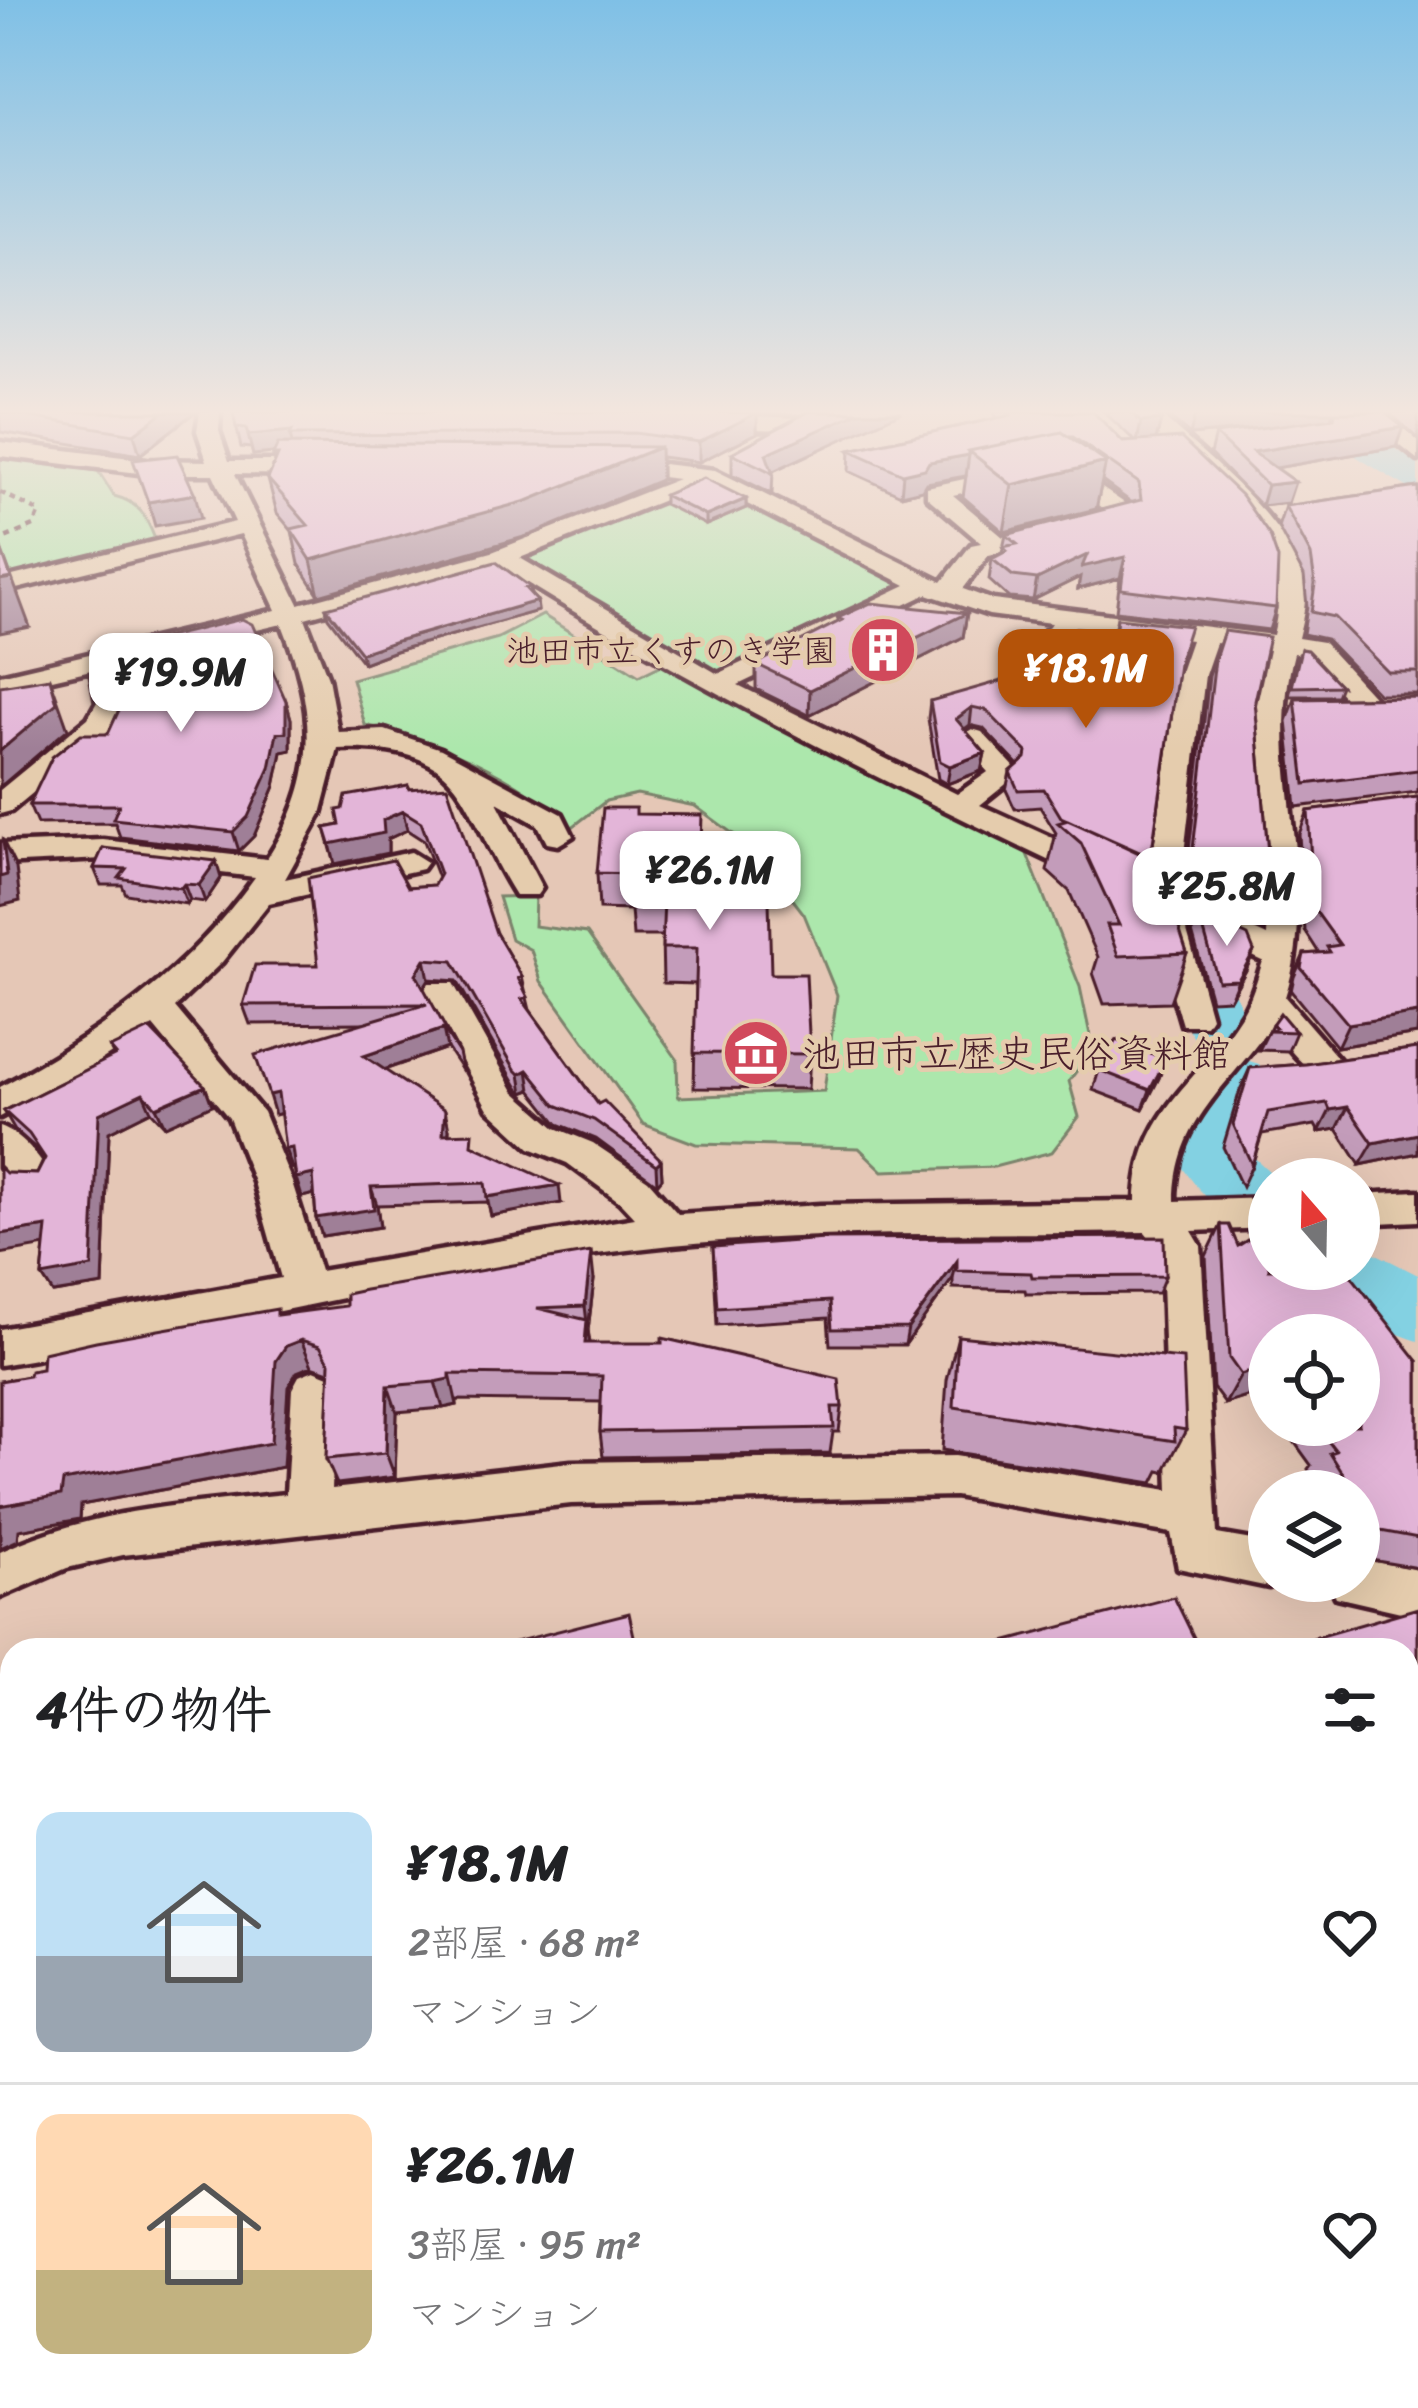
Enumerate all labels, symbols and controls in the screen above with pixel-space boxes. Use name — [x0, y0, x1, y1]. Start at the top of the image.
building icon: 池田市立くすのき学園 — [848, 615, 918, 685]
place label: 池田市立くすのき学園 — [506, 622, 836, 680]
pin: ¥18.1M — [988, 629, 1184, 731]
pin: ¥19.9M — [83, 633, 279, 735]
text: ¥18.1M — [1025, 633, 1147, 702]
text: ¥19.9M — [116, 637, 246, 706]
pin: ¥26.1M — [612, 831, 808, 933]
text: ¥26.1M — [647, 835, 773, 904]
pin: ¥25.8M — [1129, 847, 1325, 949]
text: ¥25.8M — [1159, 851, 1295, 920]
museum icon: 池田市立歴史民俗資料館 — [721, 1018, 791, 1088]
place label: 池田市立歴史民俗資料館 — [802, 1019, 1231, 1088]
north arrow — [1248, 1158, 1380, 1290]
map controls — [1248, 1158, 1380, 1602]
button: locate — [1248, 1314, 1380, 1446]
button: layers — [1248, 1470, 1380, 1602]
text: 4件の物件 — [36, 1665, 272, 1755]
icon: filters — [1317, 1677, 1383, 1743]
text: ¥18.1M — [408, 1818, 568, 1908]
icon: home — [132, 1860, 276, 2004]
icon: heart — [1317, 1899, 1383, 1965]
text: 2部屋 · 68 m² — [408, 1908, 640, 1977]
text: マンション — [408, 1977, 601, 2046]
text: ¥26.1M — [408, 2120, 574, 2210]
icon: home — [132, 2162, 276, 2306]
icon: heart — [1317, 2201, 1383, 2267]
text: 3部屋 · 95 m² — [408, 2210, 641, 2279]
text: マンション — [408, 2279, 601, 2348]

